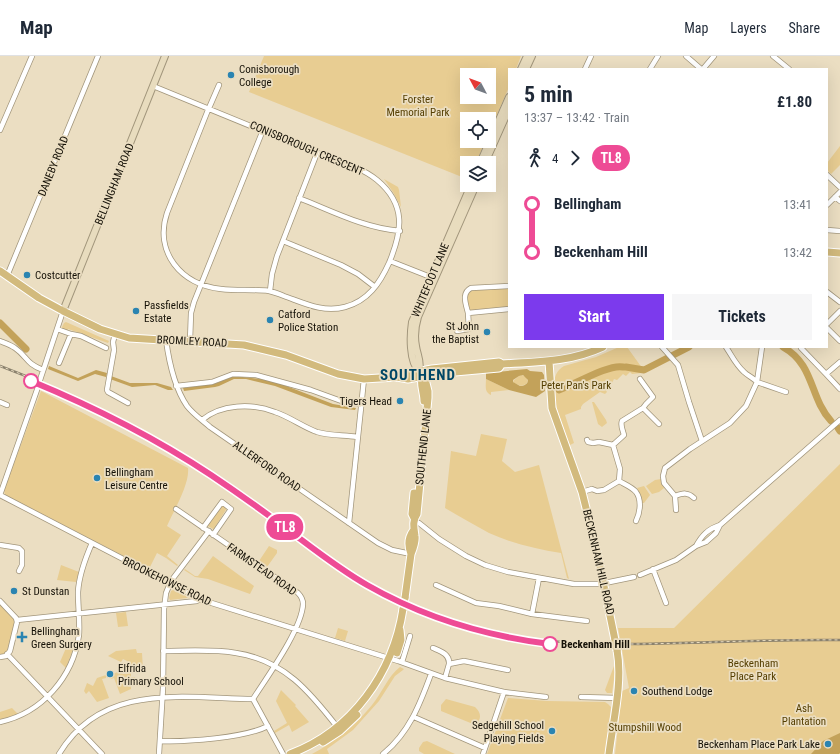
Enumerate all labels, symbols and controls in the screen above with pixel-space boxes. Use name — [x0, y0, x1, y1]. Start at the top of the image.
text: Map — [20, 16, 53, 39]
text: Map — [684, 20, 708, 36]
text: Layers — [730, 20, 767, 36]
text: Share — [789, 20, 820, 36]
place label: Conisborough College — [239, 63, 299, 89]
north arrow — [460, 68, 496, 104]
map controls — [460, 68, 496, 192]
marker: Conisborough College — [226, 70, 236, 80]
text: 5 min — [524, 82, 573, 107]
park label: Forster Memorial Park — [386, 93, 450, 119]
text: £1.80 — [777, 93, 812, 111]
text: 13:37 – 13:42 · Train — [524, 110, 629, 125]
button: locate — [460, 112, 496, 148]
street label: CONISBOROUGH CRESCENT — [248, 119, 366, 178]
street label: DANEBY ROAD — [35, 134, 71, 198]
street label: BELLINGHAM ROAD — [92, 141, 137, 227]
icon: walk — [524, 147, 546, 169]
icon: forward — [564, 147, 586, 169]
text: TL8 — [600, 150, 622, 166]
text: 4 — [552, 151, 558, 166]
button: layers — [460, 156, 496, 192]
text: Bellingham — [554, 195, 621, 213]
text: 13:41 — [783, 197, 812, 212]
street label: WHITEFOOT LANE — [409, 241, 452, 319]
text: Beckenham Hill — [554, 243, 648, 261]
text: 13:42 — [783, 245, 812, 260]
place label: Costcutter — [35, 269, 81, 282]
marker: Costcutter — [22, 270, 32, 280]
button: Start — [524, 294, 664, 340]
button: Tickets — [672, 294, 812, 340]
place label: Passfields Estate — [144, 299, 189, 325]
marker: Passfields Estate — [131, 306, 141, 316]
place label: Catford Police Station — [278, 308, 338, 334]
marker: Catford Police Station — [265, 315, 275, 325]
place label: St John the Baptist — [432, 320, 479, 346]
marker: St John the Baptist — [482, 327, 492, 337]
street label: BROMLEY ROAD — [156, 333, 228, 350]
district label: SOUTHEND — [380, 366, 456, 384]
unlabelled marker — [23, 373, 39, 389]
park label: Peter Pan's Park — [541, 379, 611, 392]
place label: Tigers Head — [340, 395, 392, 408]
marker: Tigers Head — [395, 396, 405, 406]
street label: SOUTHEND LANE — [413, 408, 434, 486]
street label: ALLERFORD ROAD — [230, 438, 303, 495]
place label: Bellingham Leisure Centre — [105, 466, 168, 492]
marker: Bellingham Leisure Centre — [92, 473, 102, 483]
street label: BECKENHAM HILL ROAD — [580, 508, 617, 616]
line badge: TL8 — [262, 514, 308, 540]
text: TL8 — [274, 519, 296, 535]
street label: FARMSTEAD ROAD — [224, 541, 299, 598]
street label: BROOKEHOWSE ROAD — [120, 554, 213, 609]
place label: St Dunstan — [22, 585, 69, 598]
marker: St Dunstan — [9, 586, 19, 596]
place label: Bellingham Green Surgery — [31, 625, 92, 651]
marker: Bellingham Green Surgery — [16, 631, 28, 643]
marker: Beckenham Hill — [542, 636, 558, 652]
place label: Beckenham Hill — [561, 638, 630, 651]
park label: Beckenham Place Park — [728, 657, 778, 683]
place label: Elfrida Primary School — [118, 662, 184, 688]
marker: Elfrida Primary School — [105, 669, 115, 679]
place label: Southend Lodge — [642, 685, 712, 698]
marker: Southend Lodge — [629, 686, 639, 696]
park label: Ash Plantation — [782, 702, 826, 728]
place label: Sedgehill School Playing Fields — [472, 719, 544, 745]
park label: Stumpshill Wood — [608, 721, 682, 734]
marker: Sedgehill School Playing Fields — [547, 726, 557, 736]
place label: Beckenham Place Park Lake — [698, 738, 820, 751]
marker: Beckenham Place Park Lake — [823, 739, 833, 749]

